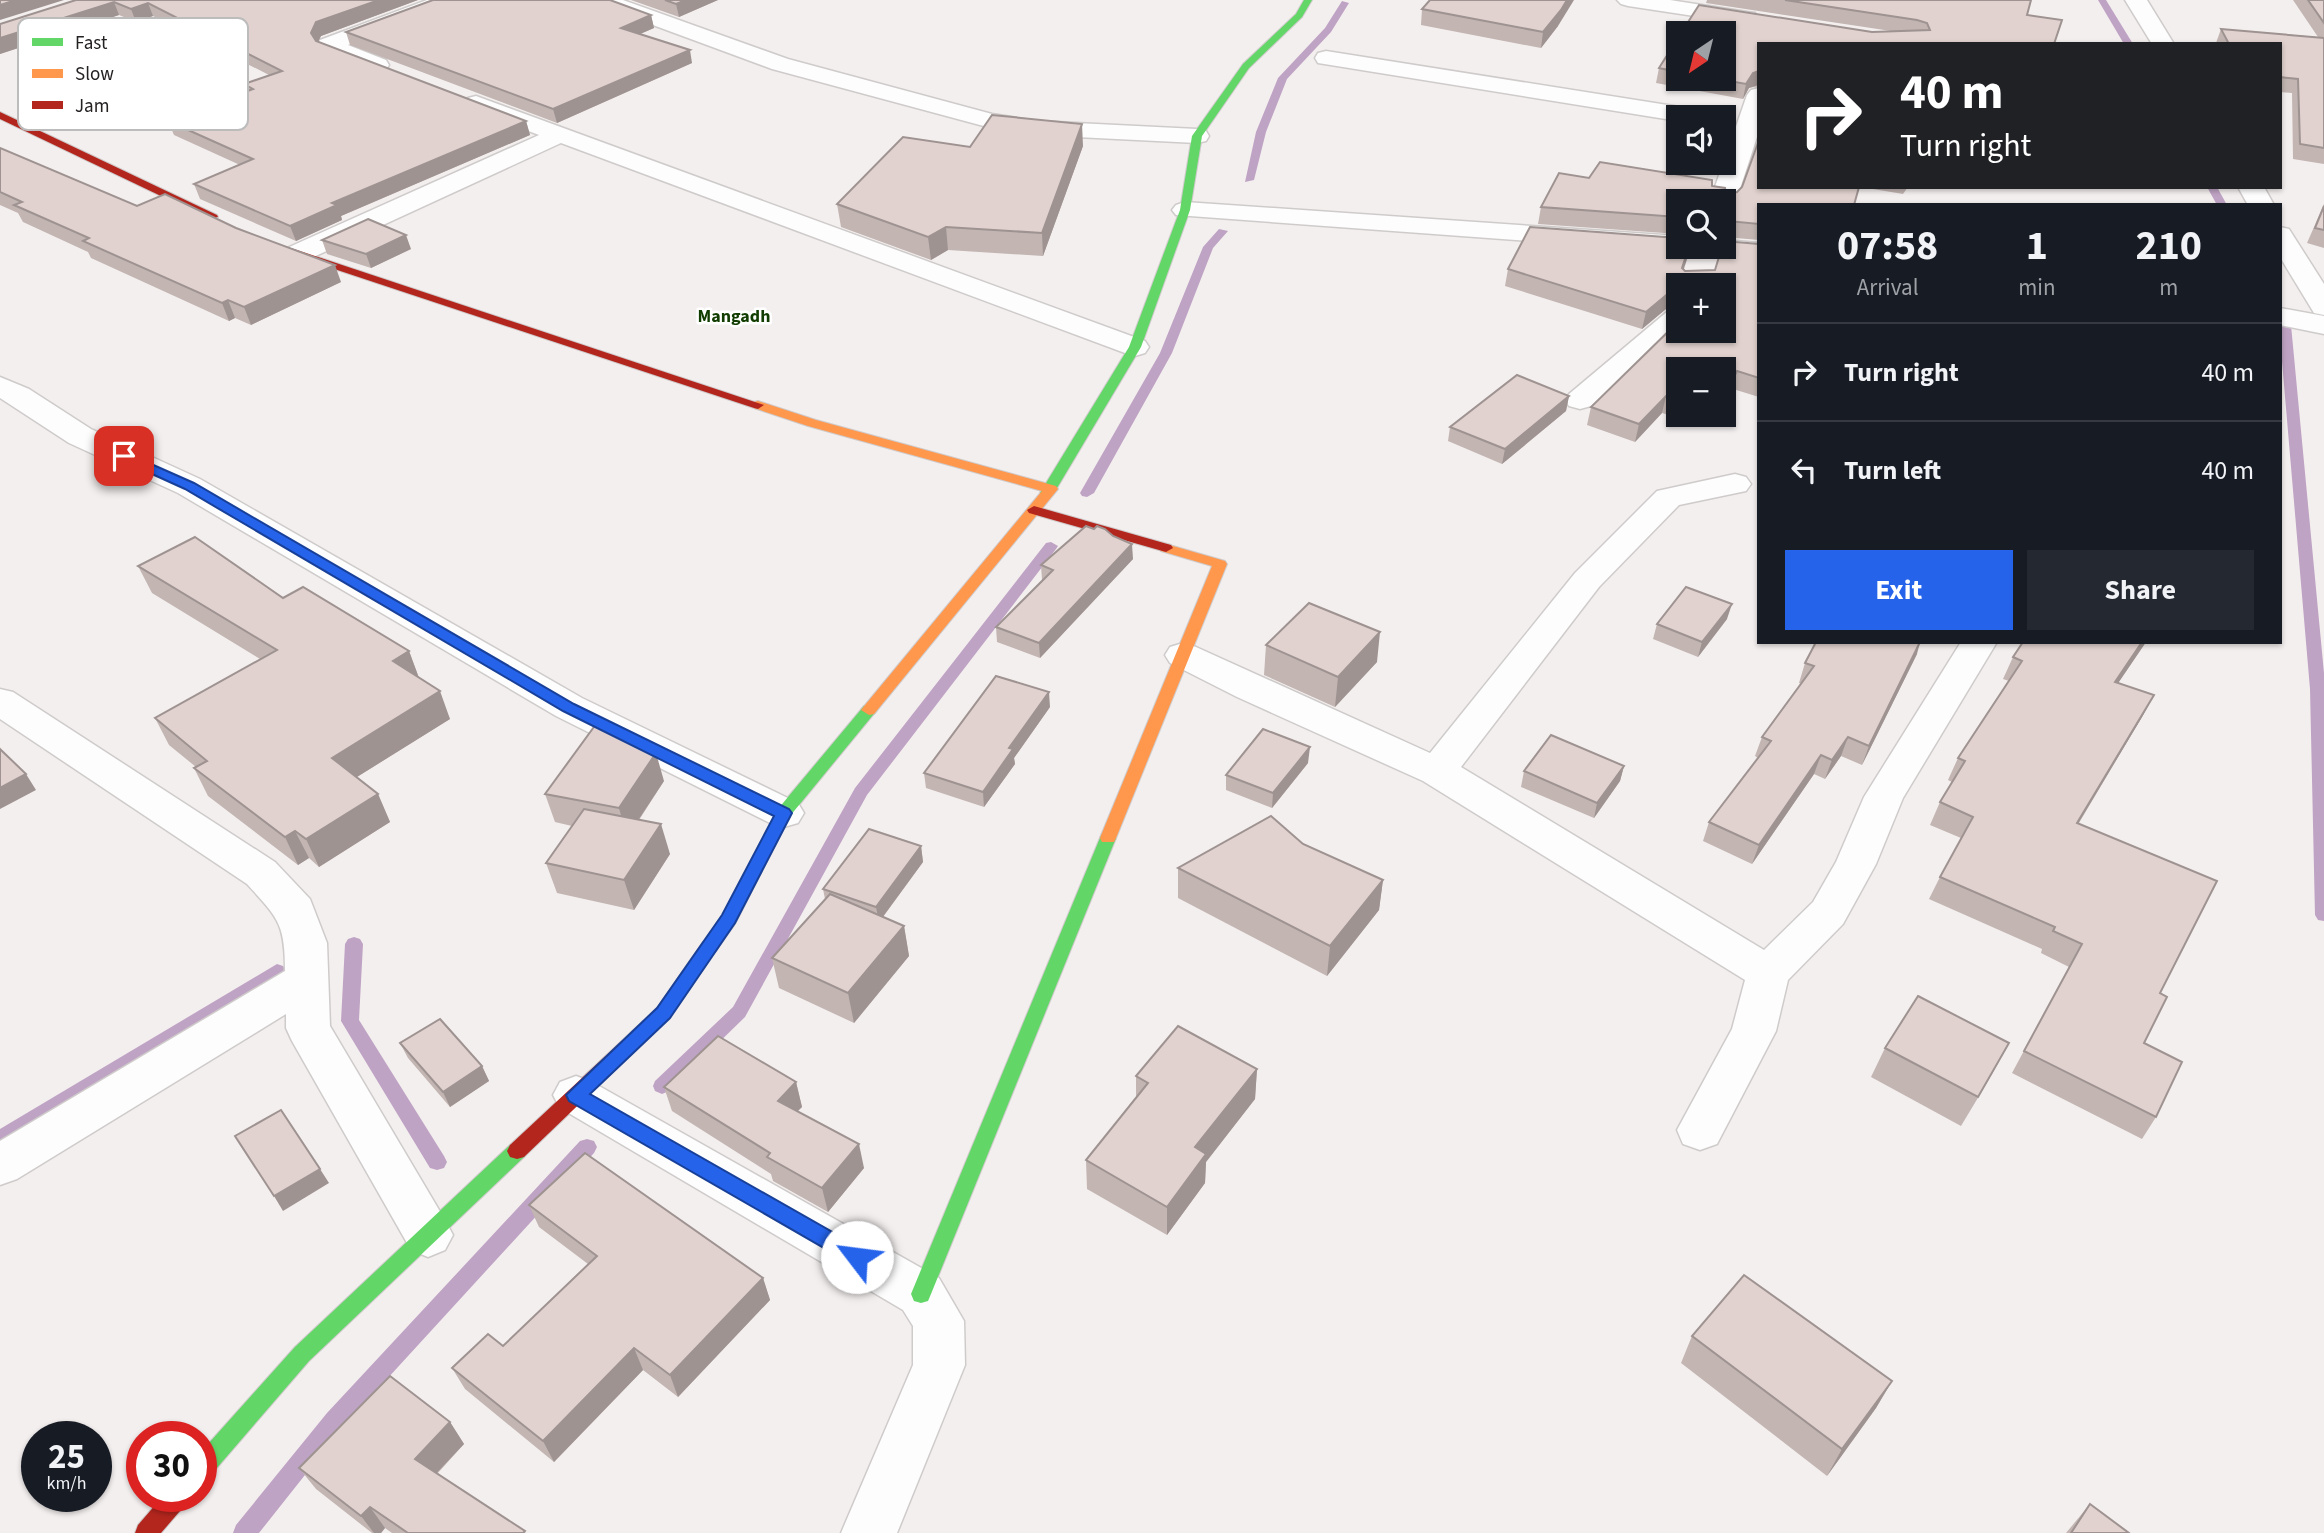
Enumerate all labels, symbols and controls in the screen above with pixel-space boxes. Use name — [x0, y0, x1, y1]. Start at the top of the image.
legend — [18, 18, 248, 130]
north arrow — [1666, 21, 1736, 91]
map controls — [1666, 21, 1736, 427]
text: Fast — [75, 30, 108, 57]
text: 40 m — [1900, 58, 2004, 128]
text: Slow — [75, 61, 114, 88]
icon: right — [1785, 70, 1876, 161]
text: Jam — [75, 93, 109, 120]
button: sound — [1666, 105, 1736, 175]
text: Turn right — [1900, 123, 2031, 169]
button: search — [1666, 189, 1736, 259]
text: 07:58 — [1837, 216, 1938, 276]
text: 1 — [2026, 216, 2048, 276]
text: 210 — [2135, 216, 2202, 276]
text: Arrival — [1857, 271, 1919, 304]
text: min — [2018, 271, 2056, 304]
text: m — [2159, 271, 2178, 304]
button: + — [1666, 273, 1736, 343]
district label: Mangadh — [698, 304, 770, 329]
icon: right — [1785, 353, 1823, 391]
text: Turn right — [1844, 354, 1959, 391]
text: 40 m — [2201, 354, 2254, 391]
button: − — [1666, 357, 1736, 427]
pin — [94, 426, 154, 486]
icon: arrive — [105, 437, 143, 475]
icon: left — [1785, 451, 1823, 489]
text: Turn left — [1844, 452, 1941, 489]
text: 40 m — [2201, 452, 2254, 489]
button: Exit — [1785, 550, 2013, 630]
button: Share — [2027, 550, 2254, 630]
position arrow — [820, 1220, 894, 1294]
speed limit sign: 30 — [126, 1421, 217, 1512]
text: 25 — [48, 1432, 85, 1482]
text: km/h — [47, 1471, 86, 1496]

